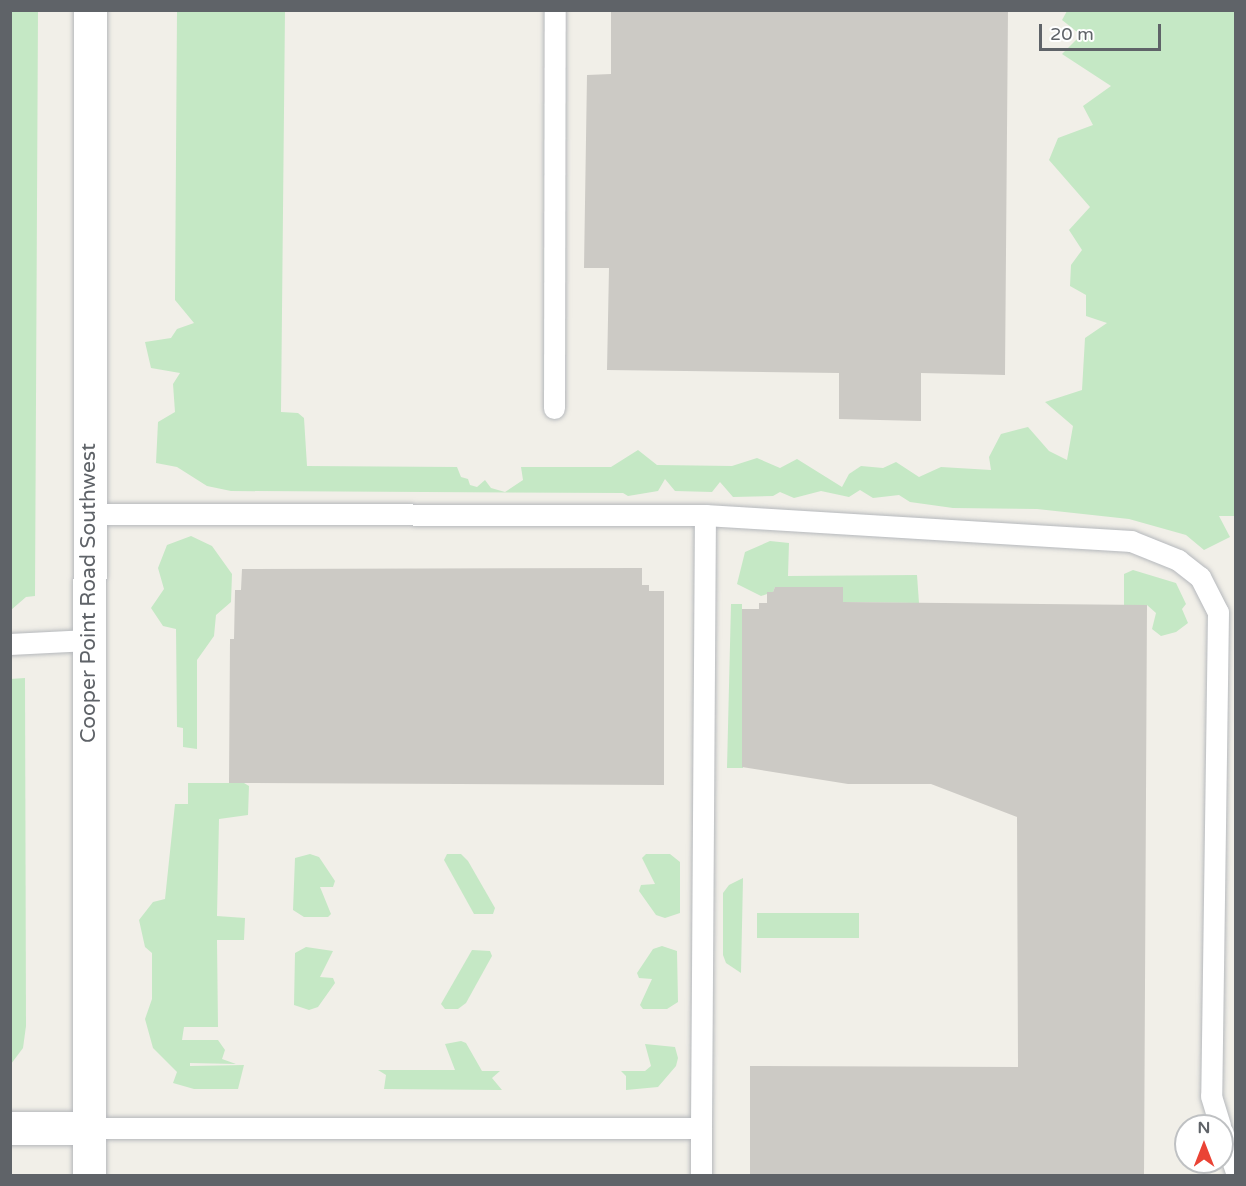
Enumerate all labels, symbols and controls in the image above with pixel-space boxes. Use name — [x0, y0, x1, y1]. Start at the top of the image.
scale bar — [1042, 12, 1164, 50]
text: 20 m — [1050, 23, 1094, 45]
street label: Cooper Point Road Southwest — [76, 443, 102, 743]
north arrow — [1174, 1114, 1234, 1174]
text: N — [1198, 1118, 1210, 1138]

